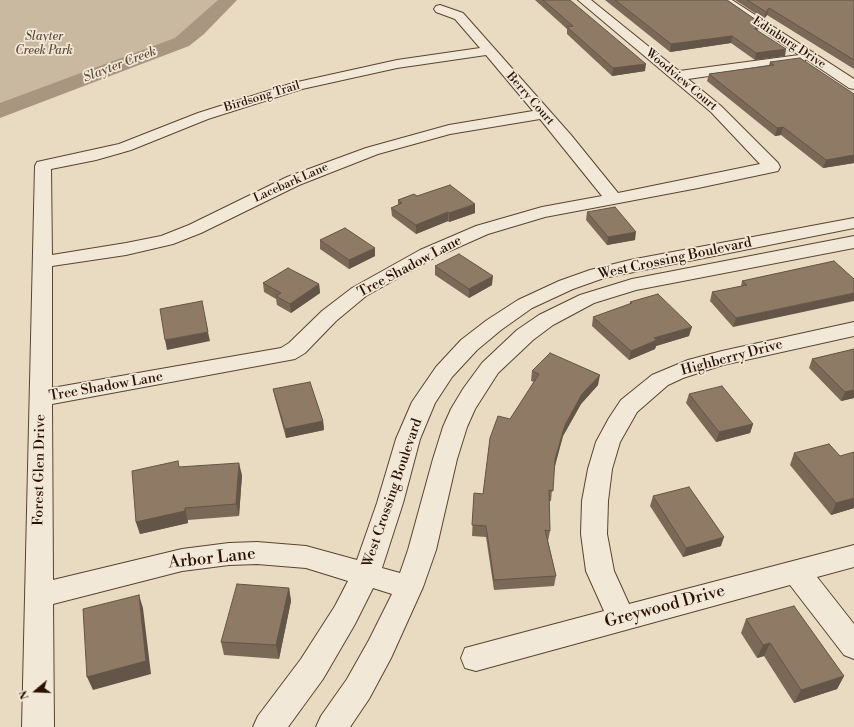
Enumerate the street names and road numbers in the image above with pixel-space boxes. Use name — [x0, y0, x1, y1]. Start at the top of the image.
street label: Edinburg Drive — [750, 14, 828, 72]
street label: Woodview Court — [642, 46, 720, 114]
street label: Berry Court — [503, 70, 557, 128]
street label: Birdsong Trail — [222, 79, 302, 115]
street label: Lacebark Lane — [252, 160, 330, 206]
street label: Tree Shadow Lane — [355, 232, 465, 302]
street label: West Crossing Boulevard — [597, 235, 753, 283]
street label: Highberry Drive — [679, 336, 785, 380]
street label: Tree Shadow Lane — [48, 369, 164, 405]
street label: Forest Glen Drive — [31, 414, 49, 526]
street label: West Crossing Boulevard — [360, 416, 426, 570]
street label: Arbor Lane — [167, 544, 257, 574]
street label: Greywood Drive — [603, 581, 727, 633]

